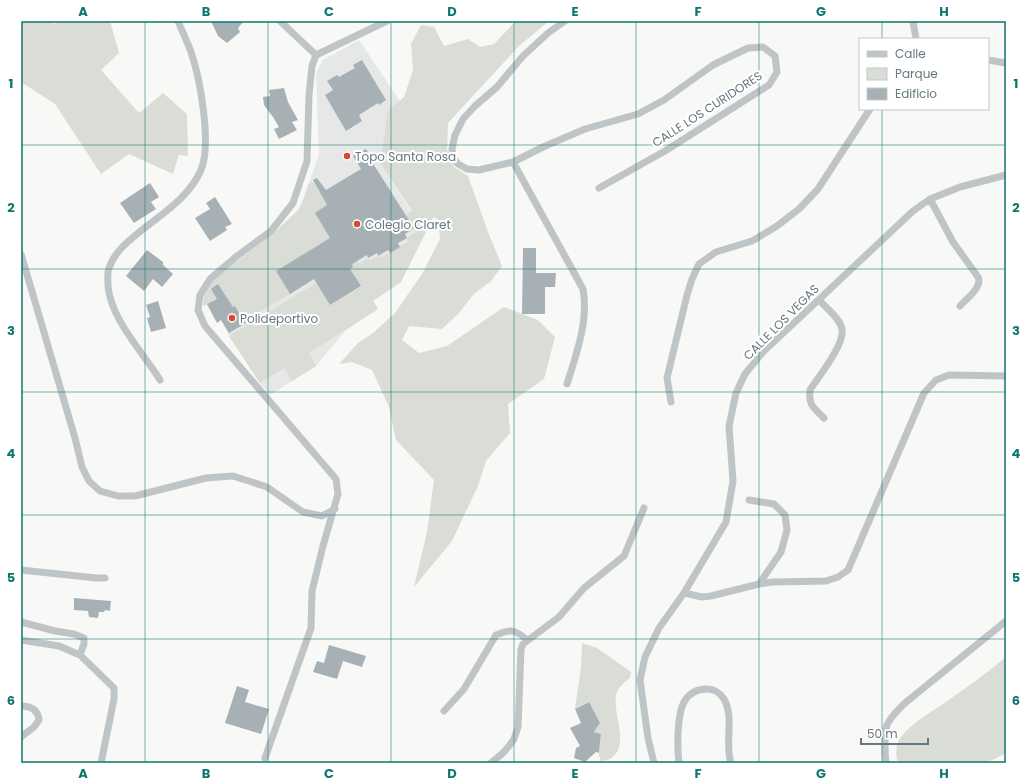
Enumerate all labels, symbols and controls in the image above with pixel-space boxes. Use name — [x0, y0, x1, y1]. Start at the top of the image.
text: A — [78, 2, 88, 21]
text: B — [202, 2, 211, 21]
text: C — [324, 2, 334, 21]
text: D — [447, 2, 457, 21]
text: E — [571, 2, 579, 21]
text: F — [694, 2, 702, 21]
text: G — [816, 2, 826, 21]
text: H — [939, 2, 949, 21]
legend — [859, 38, 989, 110]
text: Calle — [895, 45, 926, 62]
text: Parque — [895, 65, 938, 82]
street label: CALLE LOS CURIDORES — [649, 67, 765, 151]
text: 1 — [9, 74, 13, 93]
text: 1 — [1014, 74, 1018, 93]
text: Edificio — [895, 85, 937, 102]
place label: Topo Santa Rosa — [355, 148, 456, 165]
marker: Topo Santa Rosa — [342, 151, 352, 161]
text: 2 — [7, 198, 15, 217]
text: 2 — [1012, 198, 1020, 217]
place label: Colegio Claret — [365, 216, 451, 233]
marker: Colegio Claret — [352, 219, 362, 229]
street label: CALLE LOS VEGAS — [739, 280, 823, 364]
place label: Polideportivo — [240, 310, 318, 327]
marker: Polideportivo — [227, 313, 237, 323]
text: 3 — [7, 321, 15, 340]
text: 3 — [1012, 321, 1020, 340]
text: 4 — [7, 444, 16, 463]
text: 4 — [1012, 444, 1021, 463]
text: 5 — [7, 568, 15, 587]
text: 5 — [1012, 568, 1020, 587]
text: 6 — [7, 691, 15, 710]
text: 6 — [1012, 691, 1020, 710]
scale bar — [861, 720, 928, 746]
text: 50 m — [867, 725, 898, 742]
text: A — [78, 764, 88, 783]
text: B — [202, 764, 211, 783]
text: C — [324, 764, 334, 783]
text: D — [447, 764, 457, 783]
text: E — [571, 764, 579, 783]
text: F — [694, 764, 702, 783]
text: G — [816, 764, 826, 783]
text: H — [939, 764, 949, 783]

